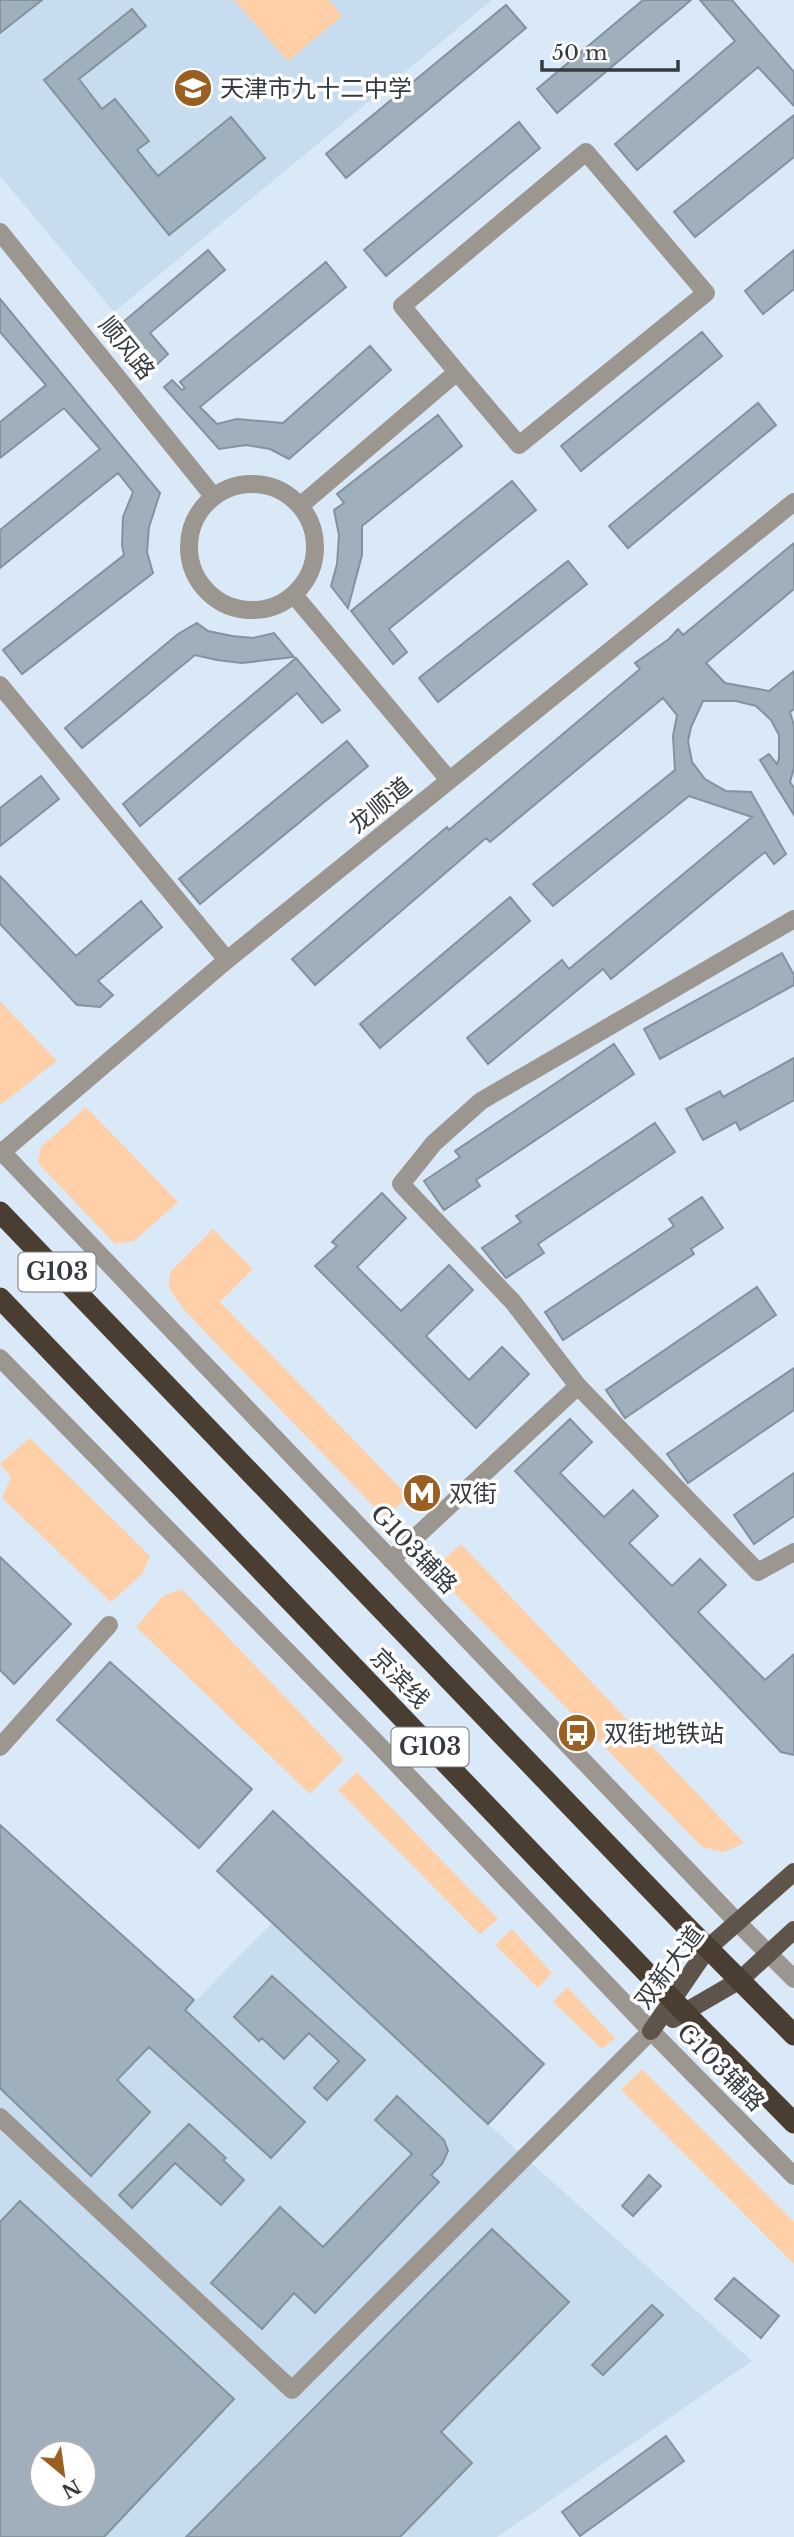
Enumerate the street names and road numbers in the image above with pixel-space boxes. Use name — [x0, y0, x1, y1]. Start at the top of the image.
street label: 顺风路 — [93, 311, 161, 385]
street label: 龙顺道 — [343, 771, 417, 839]
road number: G103 — [18, 1252, 96, 1292]
street label: G103辅路 — [365, 1499, 463, 1599]
street label: 京滨线 — [365, 1642, 435, 1714]
road number: G103 — [392, 1728, 468, 1766]
street label: 双新大道 — [629, 1920, 709, 2014]
street label: G103辅路 — [671, 2017, 771, 2117]

